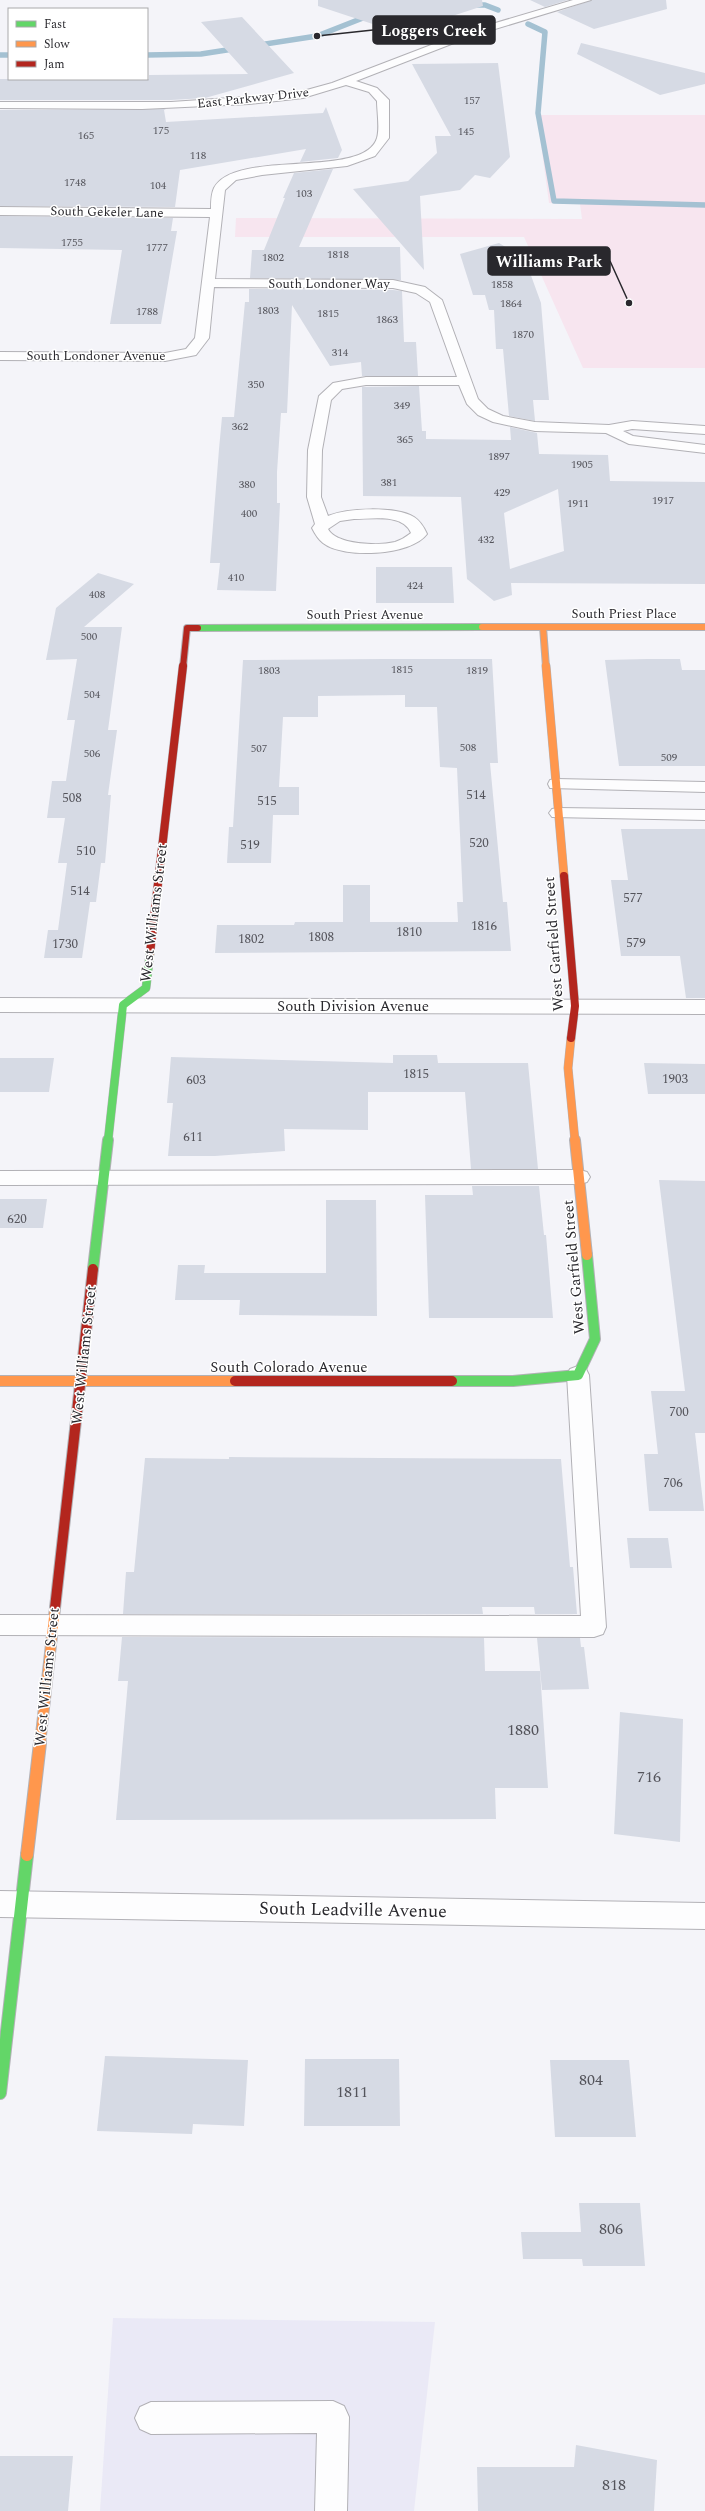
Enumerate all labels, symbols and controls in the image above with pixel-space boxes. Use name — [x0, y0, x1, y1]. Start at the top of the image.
legend — [8, 8, 148, 80]
text: Fast — [44, 15, 66, 34]
callout: Loggers Creek — [373, 16, 495, 44]
text: Loggers Creek — [381, 19, 487, 43]
text: Slow — [44, 35, 70, 54]
text: Jam — [44, 55, 65, 74]
street label: East Parkway Drive — [196, 82, 310, 114]
house number: 157 — [464, 92, 481, 109]
house number: 175 — [153, 122, 169, 139]
house number: 145 — [458, 123, 474, 140]
house number: 165 — [78, 127, 94, 144]
house number: 118 — [190, 147, 207, 164]
house number: 1748 — [64, 174, 86, 191]
house number: 104 — [150, 177, 167, 194]
house number: 103 — [296, 185, 313, 202]
street label: South Gekeler Lane — [50, 201, 164, 223]
house number: 1755 — [61, 234, 83, 251]
house number: 1777 — [146, 239, 168, 256]
house number: 1818 — [327, 246, 349, 263]
callout: Williams Park — [488, 247, 610, 275]
house number: 1802 — [262, 249, 284, 266]
text: Williams Park — [496, 250, 603, 274]
street label: South Londoner Way — [268, 274, 390, 294]
house number: 1858 — [491, 276, 513, 293]
house number: 1864 — [500, 295, 522, 312]
house number: 1803 — [257, 302, 279, 319]
house number: 1788 — [136, 303, 158, 320]
house number: 1815 — [317, 305, 339, 322]
house number: 1863 — [376, 311, 398, 328]
house number: 1870 — [512, 326, 534, 343]
house number: 314 — [332, 344, 349, 361]
street label: South Londoner Avenue — [26, 346, 166, 366]
house number: 350 — [248, 376, 265, 393]
house number: 349 — [394, 397, 411, 414]
house number: 362 — [232, 418, 249, 435]
house number: 365 — [397, 431, 413, 448]
house number: 1897 — [488, 448, 510, 465]
house number: 1905 — [571, 456, 593, 473]
house number: 381 — [381, 474, 397, 491]
house number: 380 — [239, 476, 256, 493]
house number: 429 — [494, 484, 511, 501]
house number: 1917 — [652, 492, 674, 509]
house number: 1911 — [567, 495, 589, 512]
house number: 400 — [241, 505, 258, 522]
house number: 432 — [478, 531, 495, 548]
house number: 410 — [228, 569, 245, 586]
house number: 424 — [407, 577, 424, 594]
house number: 408 — [89, 586, 106, 603]
street label: South Priest Place — [572, 604, 676, 624]
street label: South Priest Avenue — [307, 605, 423, 625]
house number: 500 — [81, 628, 98, 645]
house number: 1815 — [391, 661, 413, 678]
house number: 1803 — [258, 662, 280, 679]
house number: 1819 — [466, 662, 488, 679]
house number: 504 — [84, 686, 101, 703]
house number: 508 — [460, 739, 477, 756]
house number: 507 — [251, 740, 268, 757]
house number: 506 — [84, 745, 101, 762]
house number: 509 — [661, 749, 678, 766]
house number: 514 — [466, 785, 486, 805]
house number: 508 — [62, 788, 82, 808]
house number: 515 — [257, 791, 277, 811]
house number: 520 — [469, 833, 489, 853]
house number: 519 — [240, 835, 260, 855]
house number: 510 — [76, 841, 96, 861]
street label: West Williams Street — [134, 842, 174, 984]
street label: West Garfield Street — [538, 876, 570, 1012]
house number: 514 — [70, 881, 90, 901]
house number: 577 — [623, 888, 643, 908]
house number: 1816 — [471, 916, 498, 936]
house number: 1810 — [396, 922, 423, 942]
house number: 1808 — [308, 927, 334, 947]
house number: 1802 — [238, 929, 264, 949]
house number: 579 — [626, 933, 646, 953]
house number: 1730 — [52, 934, 79, 954]
street label: South Division Avenue — [277, 995, 429, 1018]
house number: 1815 — [403, 1064, 429, 1084]
house number: 1903 — [662, 1069, 689, 1089]
house number: 603 — [186, 1070, 206, 1090]
house number: 611 — [183, 1127, 203, 1147]
street label: West Garfield Street — [557, 1199, 591, 1335]
house number: 620 — [7, 1209, 27, 1229]
street label: West Williams Street — [65, 1284, 103, 1426]
street label: South Colorado Avenue — [210, 1356, 368, 1379]
house number: 700 — [669, 1402, 689, 1422]
house number: 706 — [663, 1473, 683, 1493]
street label: West Williams Street — [28, 1606, 66, 1748]
house number: 1880 — [507, 1718, 539, 1742]
house number: 716 — [637, 1765, 661, 1789]
street label: South Leadville Avenue — [259, 1895, 447, 1925]
house number: 804 — [579, 2068, 603, 2092]
house number: 1811 — [336, 2080, 368, 2104]
house number: 806 — [599, 2217, 623, 2241]
house number: 818 — [602, 2473, 626, 2497]

